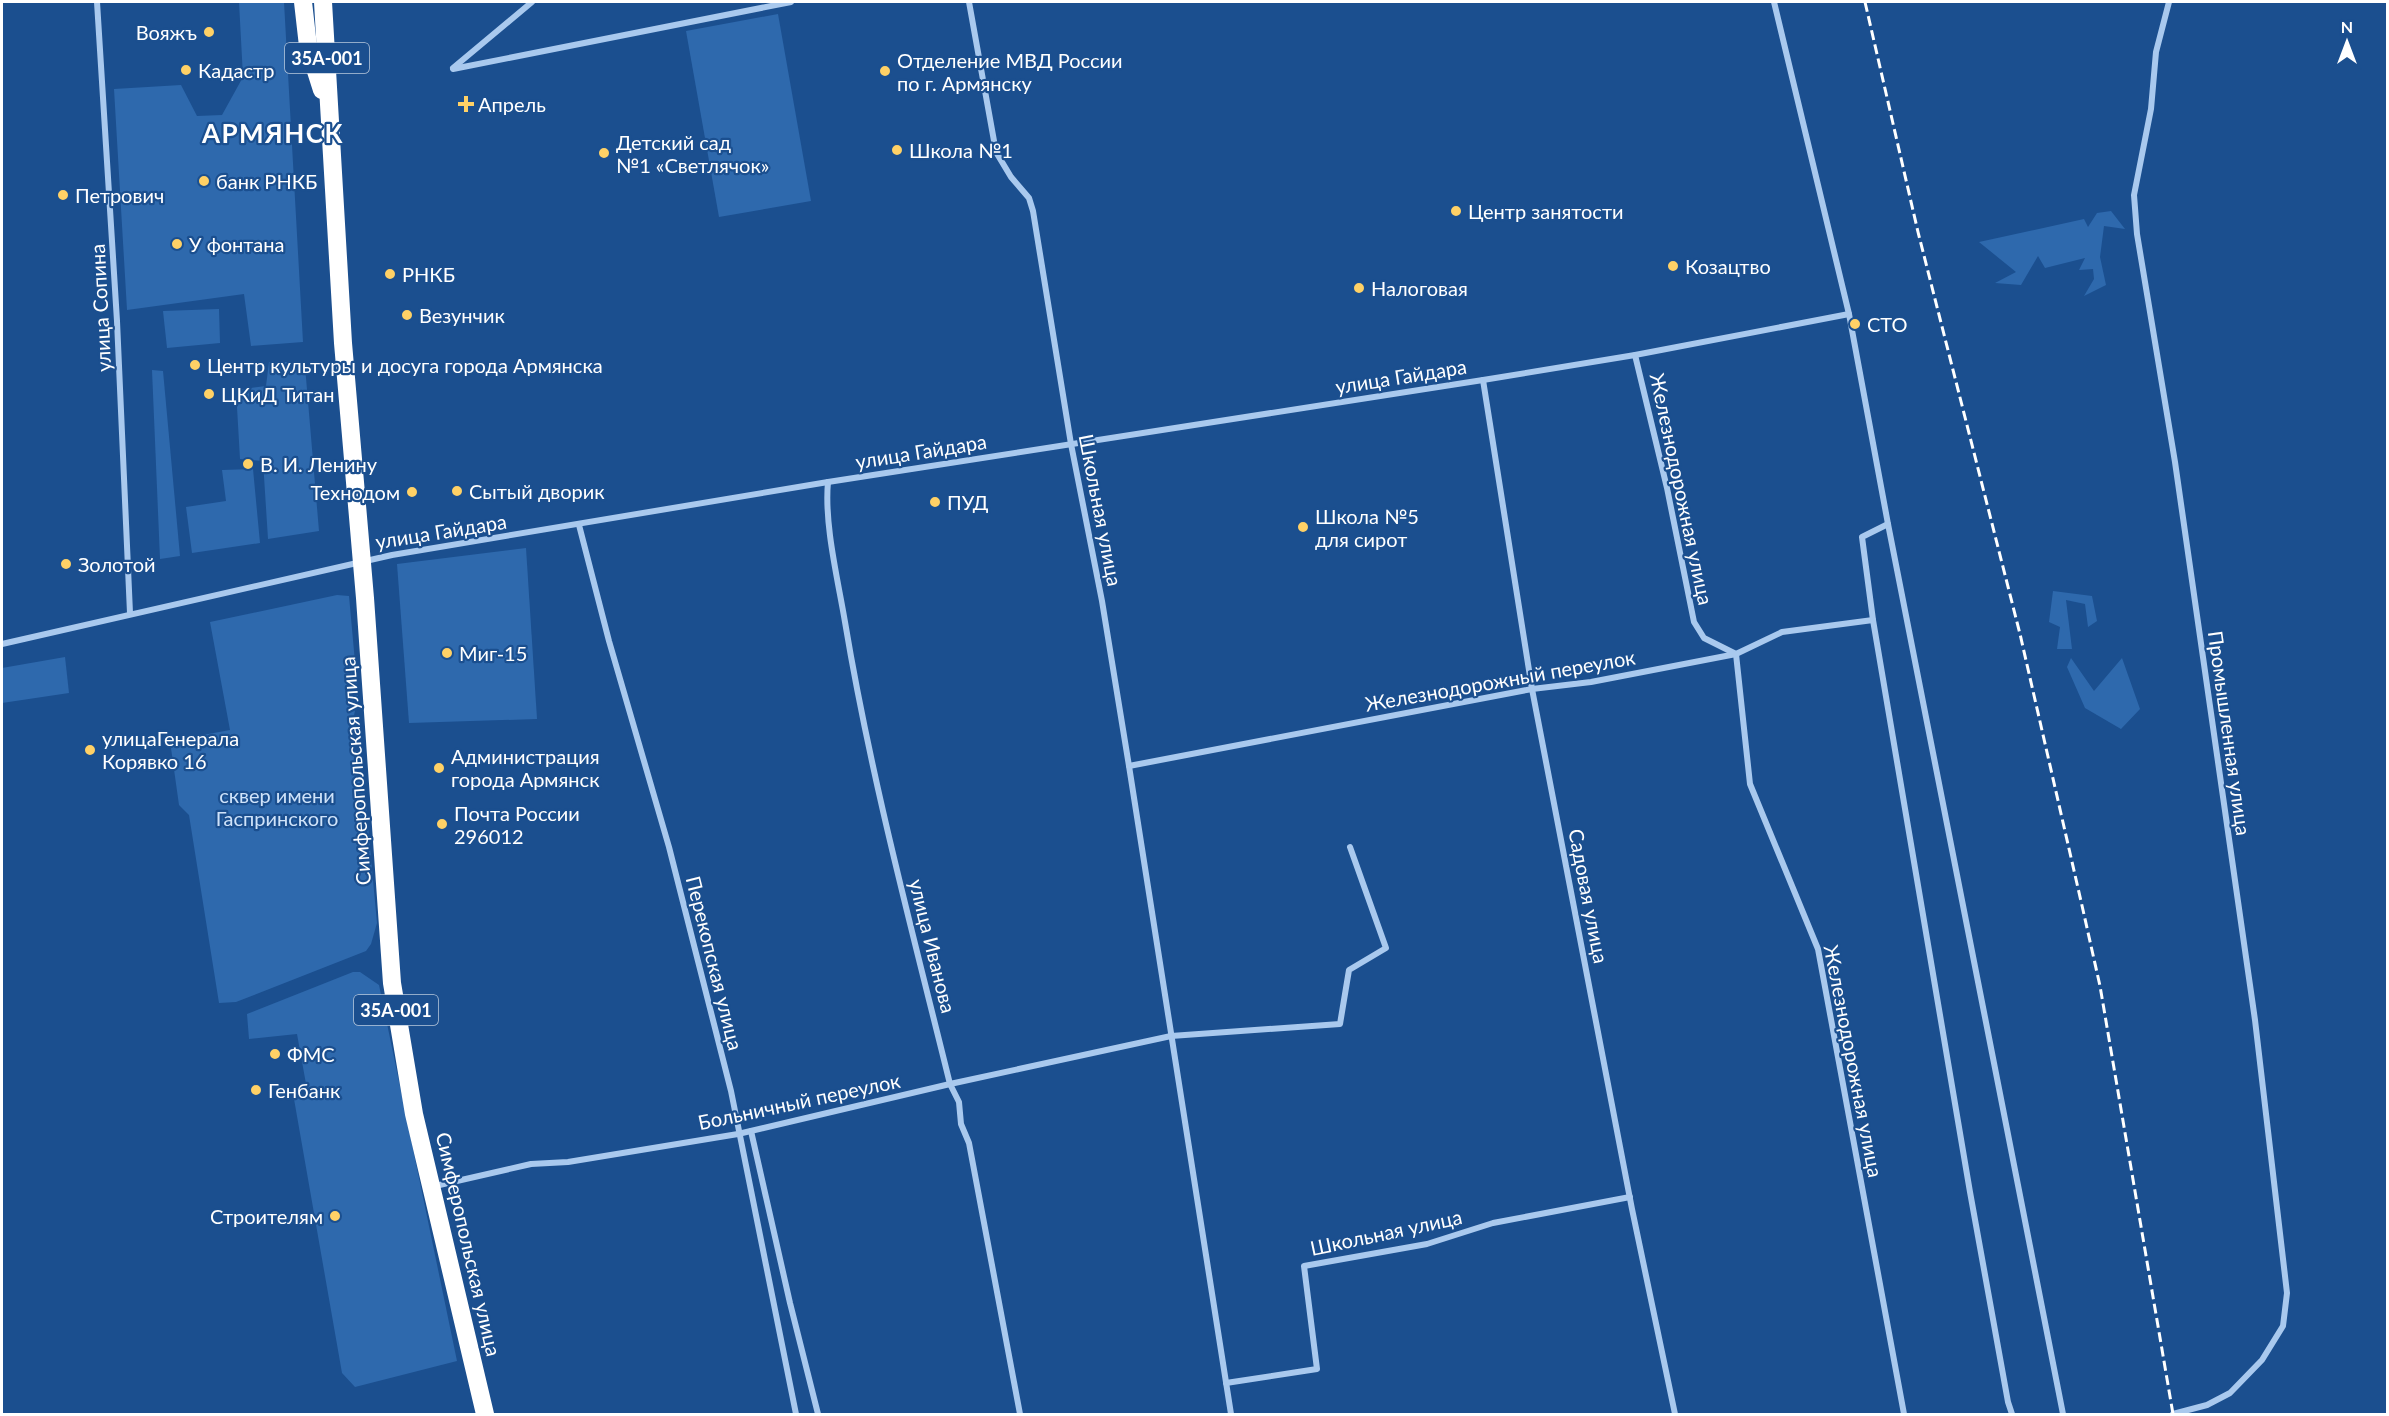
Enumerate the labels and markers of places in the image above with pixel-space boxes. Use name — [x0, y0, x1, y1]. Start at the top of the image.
place label: Вояжъ — [136, 20, 197, 44]
marker: Вояжъ — [202, 25, 216, 39]
place label: Отделение МВД России по г. Армянску — [897, 48, 1123, 95]
place label: Кадастр — [198, 58, 274, 82]
marker: Кадастр — [179, 63, 193, 77]
marker: Отделение МВД России по г. Армянску — [878, 64, 892, 78]
place label: Апрель — [478, 92, 546, 116]
marker: Апрель — [459, 97, 473, 111]
place label: Детский сад №1 «Светлячок» — [616, 130, 769, 177]
place label: Школа №1 — [909, 138, 1013, 162]
marker: Школа №1 — [890, 143, 904, 157]
marker: Детский сад №1 «Светлячок» — [597, 146, 611, 160]
place label: банк РНКБ — [216, 169, 317, 193]
marker: банк РНКБ — [197, 174, 211, 188]
place label: Петрович — [75, 183, 164, 207]
marker: Петрович — [56, 188, 70, 202]
place label: Центр занятости — [1468, 199, 1624, 223]
marker: Центр занятости — [1449, 204, 1463, 218]
place label: У фонтана — [189, 232, 284, 256]
marker: У фонтана — [170, 237, 184, 251]
place label: Козацтво — [1685, 254, 1771, 278]
marker: Козацтво — [1666, 259, 1680, 273]
place label: РНКБ — [402, 262, 455, 286]
marker: РНКБ — [383, 267, 397, 281]
place label: Налоговая — [1371, 276, 1468, 300]
marker: Налоговая — [1352, 281, 1366, 295]
place label: Везунчик — [419, 303, 505, 327]
marker: Везунчик — [400, 308, 414, 322]
place label: СТО — [1867, 312, 1908, 336]
marker: СТО — [1848, 317, 1862, 331]
place label: Центр культуры и досуга города Армянска — [207, 353, 603, 377]
marker: Центр культуры и досуга города Армянска — [188, 358, 202, 372]
place label: ЦКиД Титан — [221, 382, 335, 406]
marker: ЦКиД Титан — [202, 387, 216, 401]
place label: В. И. Ленину — [260, 452, 378, 476]
marker: В. И. Ленину — [241, 457, 255, 471]
place label: Сытый дворик — [469, 479, 605, 503]
place label: Технодом — [310, 480, 400, 504]
marker: Сытый дворик — [450, 484, 464, 498]
marker: Технодом — [405, 485, 419, 499]
place label: ПУД — [947, 490, 989, 514]
marker: ПУД — [928, 495, 942, 509]
place label: Школа №5 для сирот — [1315, 504, 1419, 551]
marker: Школа №5 для сирот — [1296, 520, 1310, 534]
place label: Золотой — [78, 552, 156, 576]
marker: Золотой — [59, 557, 73, 571]
place label: Миг-15 — [459, 641, 527, 665]
marker: Миг-15 — [440, 646, 454, 660]
place label: улицаГенерала Корявко 16 — [102, 726, 239, 773]
marker: улицаГенерала Корявко 16 — [83, 743, 97, 757]
place label: Администрация города Армянск — [451, 744, 600, 791]
marker: Администрация города Армянск — [432, 761, 446, 775]
place label: Почта России 296012 — [454, 801, 580, 848]
marker: Почта России 296012 — [435, 817, 449, 831]
place label: ФМС — [287, 1042, 335, 1066]
marker: ФМС — [268, 1047, 282, 1061]
place label: Генбанк — [268, 1078, 341, 1102]
marker: Генбанк — [249, 1083, 263, 1097]
place label: Строителям — [210, 1204, 323, 1228]
marker: Строителям — [328, 1209, 342, 1223]

